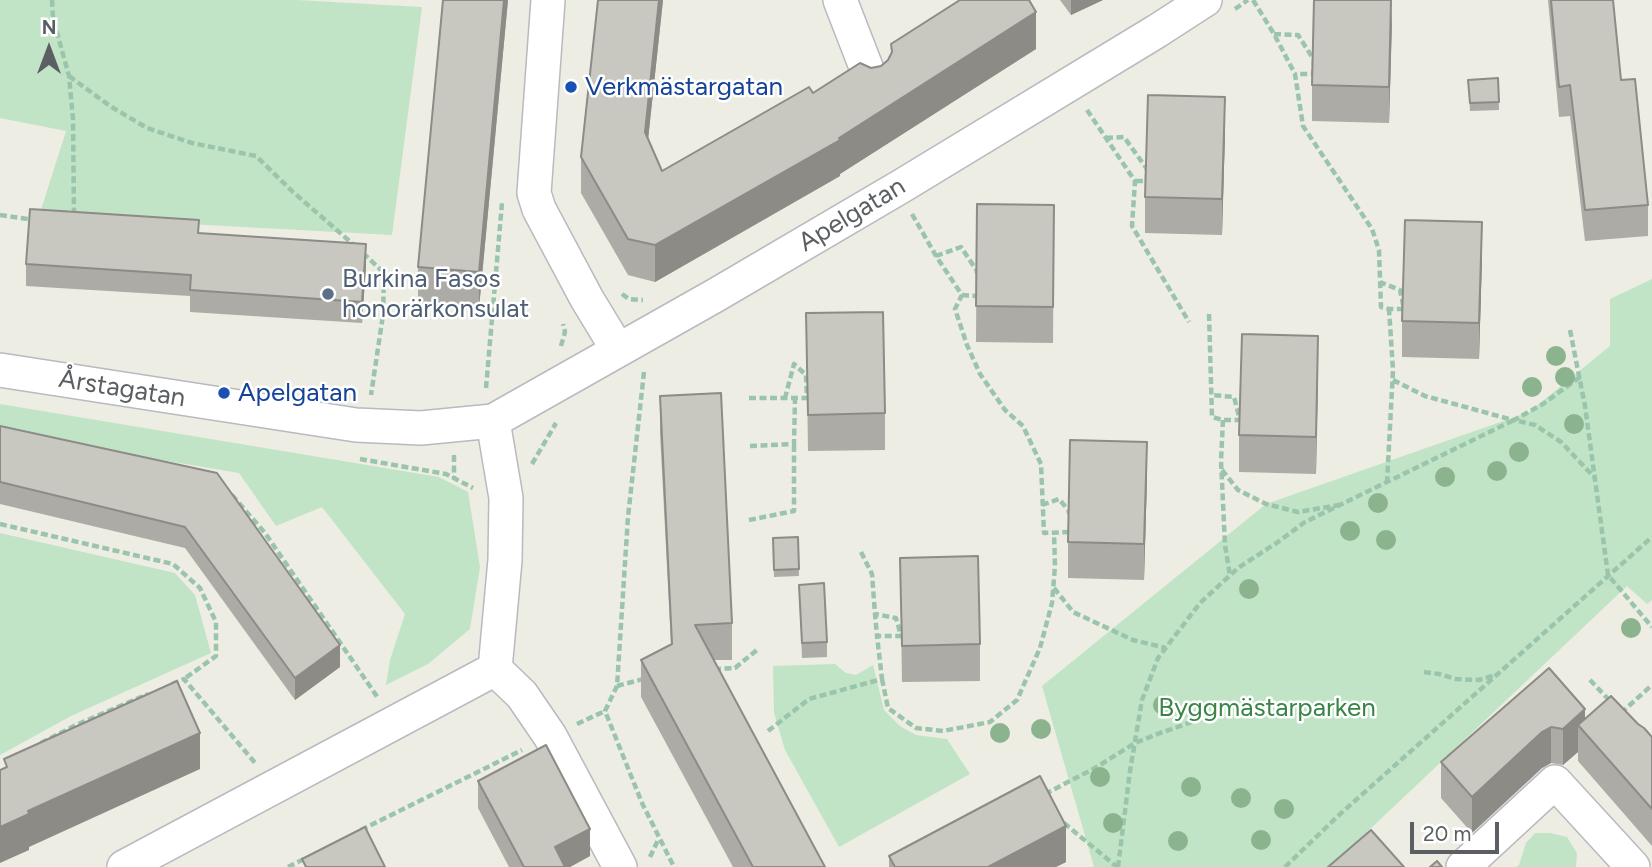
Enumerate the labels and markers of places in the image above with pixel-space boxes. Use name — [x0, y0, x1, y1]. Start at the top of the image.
place label: Verkmästargatan — [585, 71, 783, 103]
marker: Verkmästargatan — [563, 79, 579, 95]
place label: Burkina Fasos honorärkonsulat — [342, 263, 529, 324]
marker: Burkina Fasos honorärkonsulat — [320, 286, 336, 302]
place label: Apelgatan — [238, 377, 357, 409]
marker: Apelgatan — [216, 385, 232, 401]

